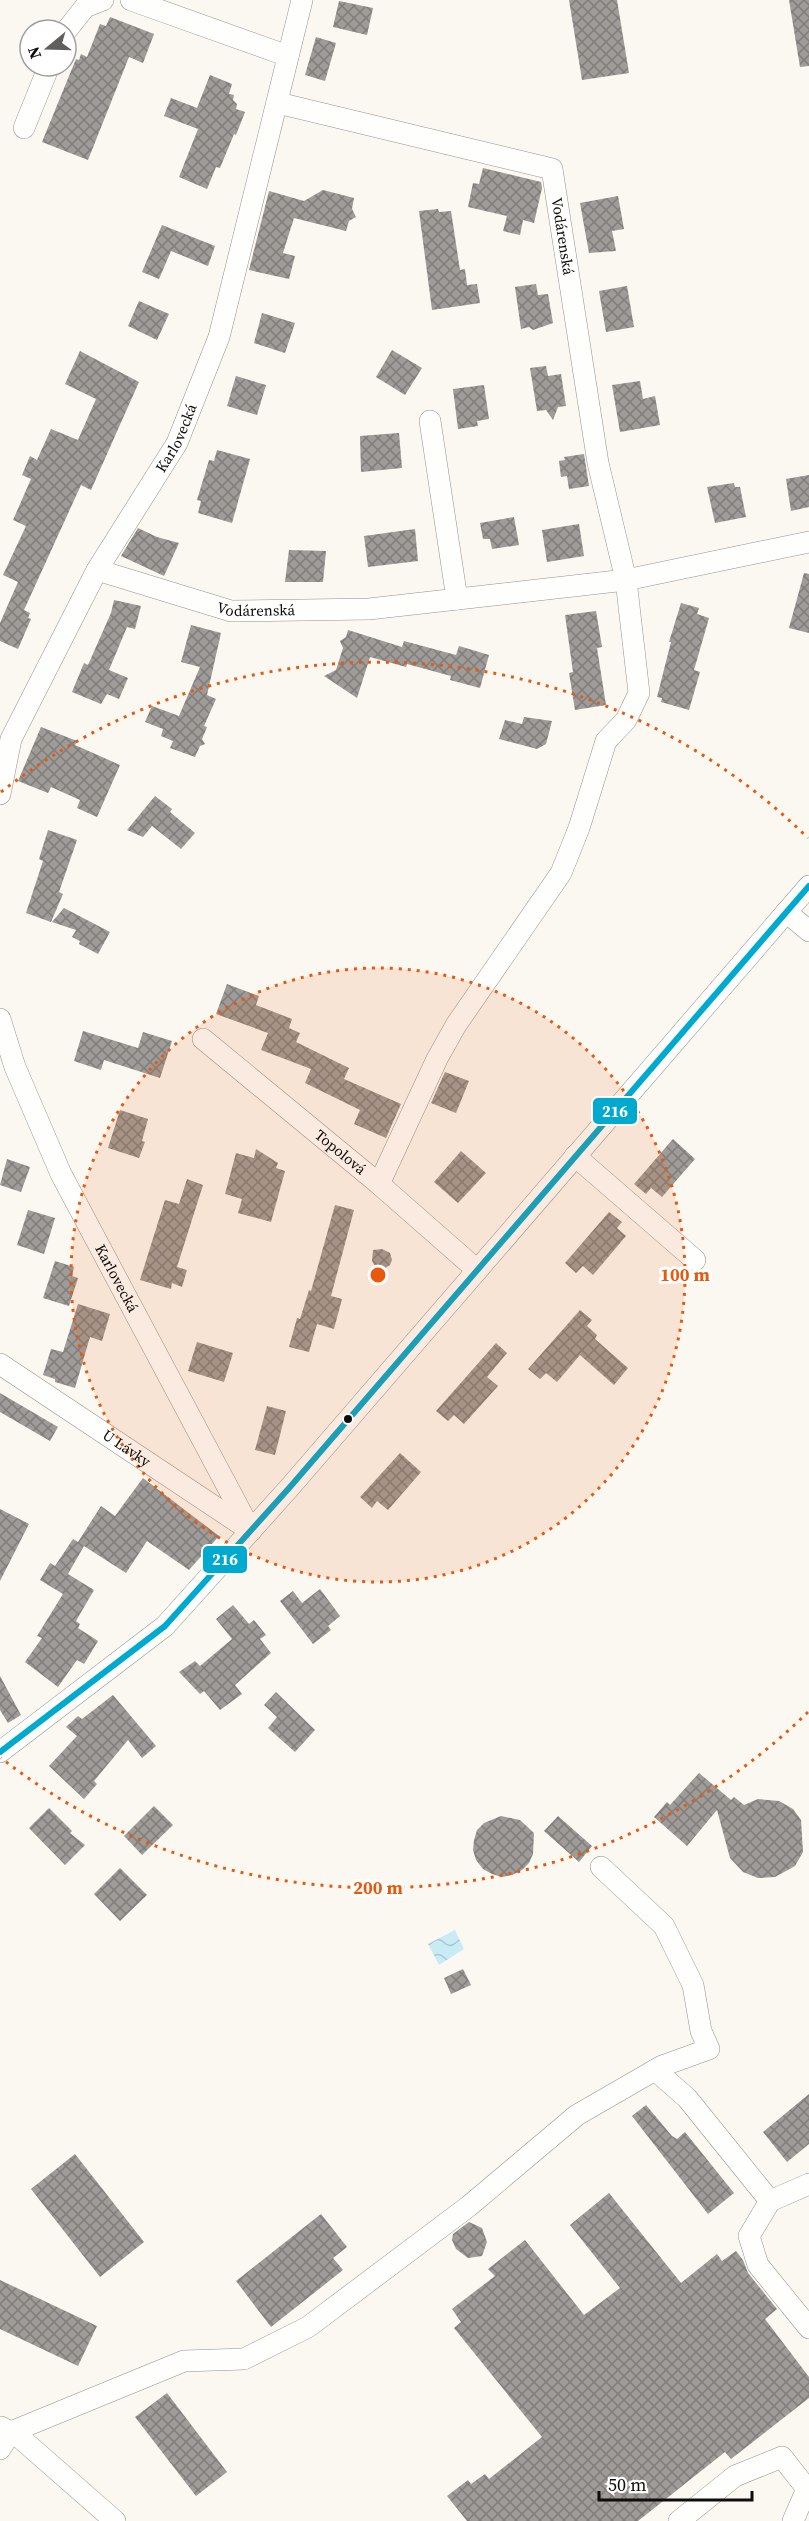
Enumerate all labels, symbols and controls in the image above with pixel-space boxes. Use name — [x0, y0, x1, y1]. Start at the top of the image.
north arrow — [18, 18, 78, 78]
text: N — [21, 43, 46, 62]
street label: Vodárenská — [547, 196, 580, 277]
street label: Karlovecká — [150, 400, 202, 476]
street label: Vodárenská — [214, 596, 296, 621]
line badge: 216 — [592, 1097, 638, 1125]
text: 216 — [602, 1100, 628, 1122]
street label: Topolová — [311, 1124, 371, 1179]
street label: Karlovecká — [90, 1240, 144, 1316]
text: 100 m — [660, 1262, 710, 1287]
centre of rings — [368, 1265, 388, 1285]
unlabelled marker — [342, 1413, 354, 1425]
street label: U Lávky — [99, 1424, 155, 1472]
line badge: 216 — [202, 1545, 248, 1574]
text: 216 — [212, 1548, 238, 1570]
text: 200 m — [353, 1875, 403, 1900]
scale bar — [599, 2464, 752, 2502]
text: 50 m — [608, 2472, 646, 2497]

